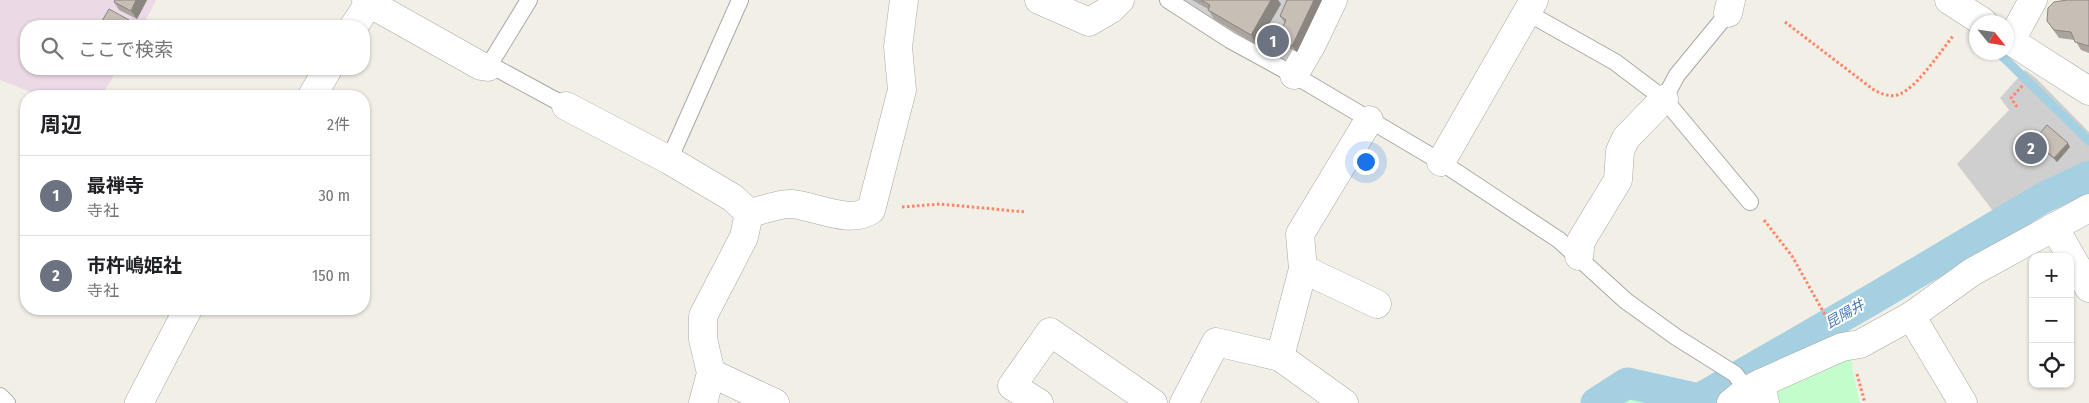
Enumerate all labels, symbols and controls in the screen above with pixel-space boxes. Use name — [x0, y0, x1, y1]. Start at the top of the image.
north arrow — [1969, 15, 2014, 60]
search box — [20, 20, 370, 75]
pin: 1 — [1257, 22, 1289, 60]
icon: search — [38, 34, 66, 62]
text: ここで検索 — [78, 38, 173, 61]
text: 周辺 — [40, 112, 82, 138]
text: 2件 — [327, 115, 350, 134]
pin: 2 — [2015, 129, 2047, 167]
your location — [1353, 149, 1379, 175]
text: 最禅寺 — [87, 174, 144, 197]
text: 1 — [53, 186, 59, 205]
text: 30 m — [318, 186, 350, 205]
text: 寺社 — [87, 201, 119, 220]
map controls — [2029, 253, 2074, 388]
button: + — [2029, 253, 2074, 298]
text: 市杵嶋姫社 — [87, 254, 182, 277]
text: 2 — [52, 266, 60, 285]
text: 150 m — [312, 266, 350, 285]
text: 寺社 — [87, 281, 119, 300]
water label: 昆陽井 — [1823, 295, 1869, 332]
button: − — [2029, 298, 2074, 343]
button: locate — [2029, 343, 2074, 388]

